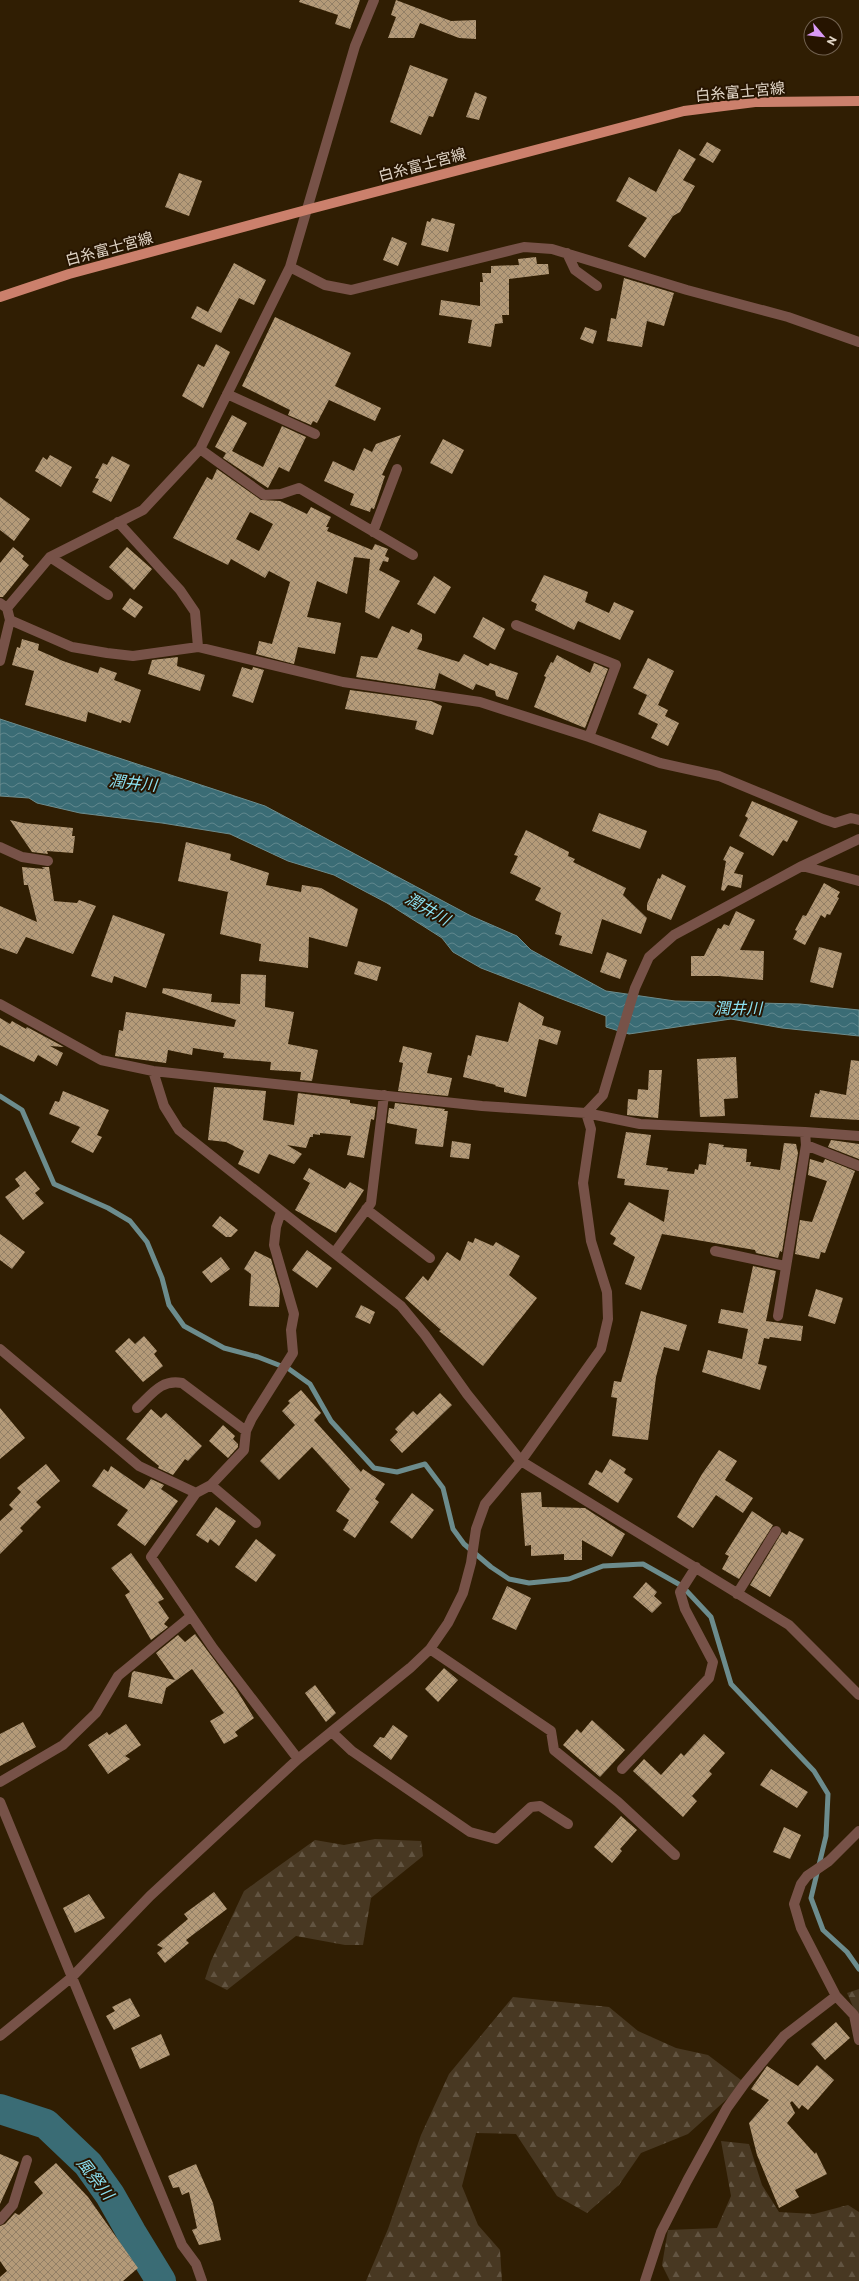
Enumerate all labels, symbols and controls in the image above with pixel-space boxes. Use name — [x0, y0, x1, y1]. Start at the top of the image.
north arrow — [803, 16, 843, 56]
text: N — [825, 34, 840, 48]
street label: 白糸富士宮線 — [694, 78, 786, 104]
street label: 白糸富士宮線 — [376, 144, 468, 184]
street label: 白糸富士宮線 — [63, 228, 155, 268]
water label: 潤井川 — [108, 770, 160, 794]
water label: 潤井川 — [402, 888, 455, 929]
water label: 潤井川 — [714, 998, 764, 1017]
water label: 風祭川 — [74, 2153, 119, 2204]

